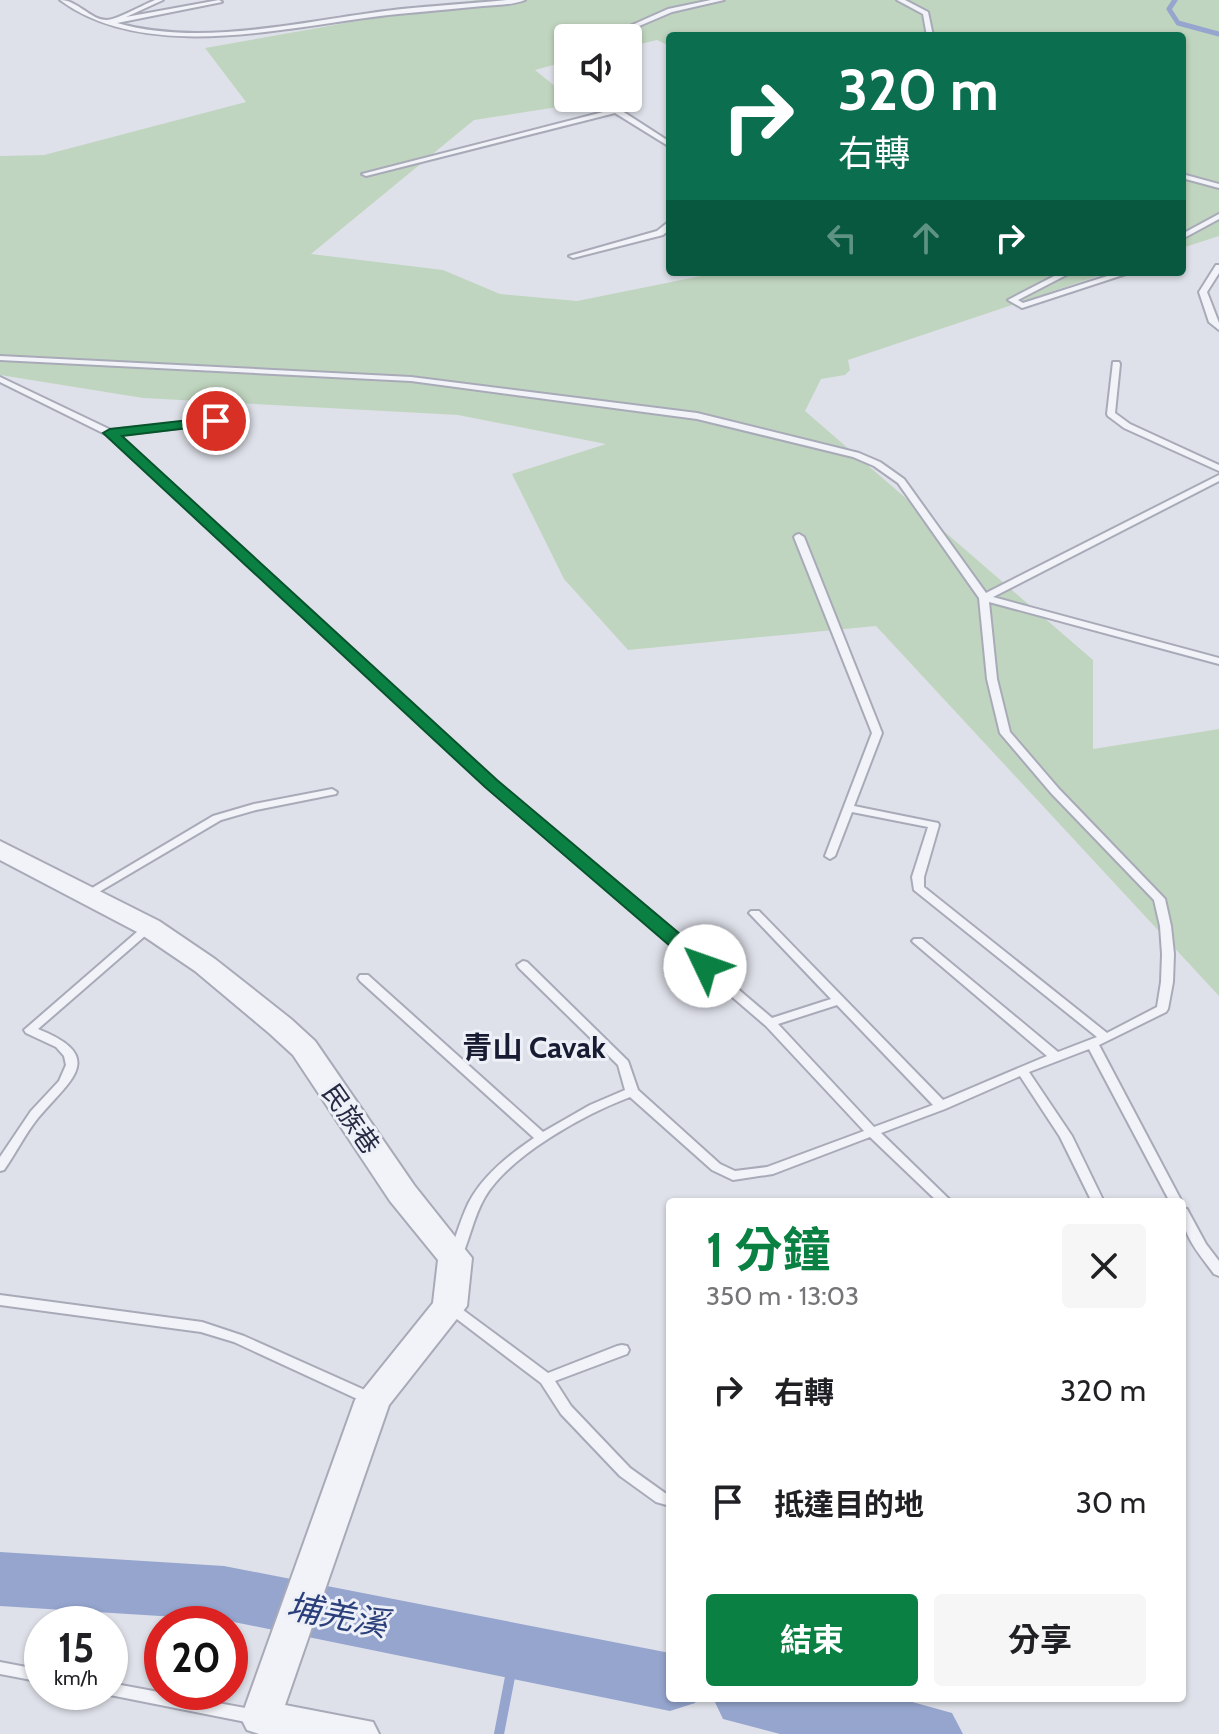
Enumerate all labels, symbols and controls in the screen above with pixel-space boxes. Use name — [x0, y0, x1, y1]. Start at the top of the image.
map controls — [554, 24, 642, 112]
button: sound — [554, 24, 642, 112]
text: 320 m — [838, 56, 999, 124]
icon: right — [706, 64, 810, 168]
text: 右轉 — [838, 131, 910, 175]
icon: left — [820, 216, 864, 260]
icon: ahead — [904, 216, 948, 260]
icon: right — [988, 216, 1032, 260]
pin — [182, 387, 250, 455]
icon: arrive — [194, 399, 238, 443]
position arrow — [663, 924, 747, 1008]
district label: 青山 Cavak — [462, 1029, 606, 1066]
street label: 民族巷 — [316, 1078, 386, 1160]
text: 1 分鐘 — [706, 1221, 831, 1279]
button: close — [1062, 1224, 1146, 1308]
text: 350 m · 13:03 — [706, 1280, 859, 1312]
icon: right — [706, 1368, 750, 1412]
text: 320 m — [1060, 1372, 1146, 1409]
text: 右轉 — [774, 1374, 834, 1411]
icon: arrive — [706, 1480, 750, 1524]
text: 30 m — [1076, 1484, 1146, 1521]
text: 抵達目的地 — [774, 1486, 924, 1523]
water label: 埔羌溪 — [283, 1585, 395, 1646]
button: 結束 — [706, 1594, 918, 1686]
button: 分享 — [934, 1594, 1146, 1686]
speed limit sign: 20 — [144, 1606, 248, 1710]
text: 15 — [58, 1623, 94, 1672]
text: km/h — [54, 1666, 98, 1690]

